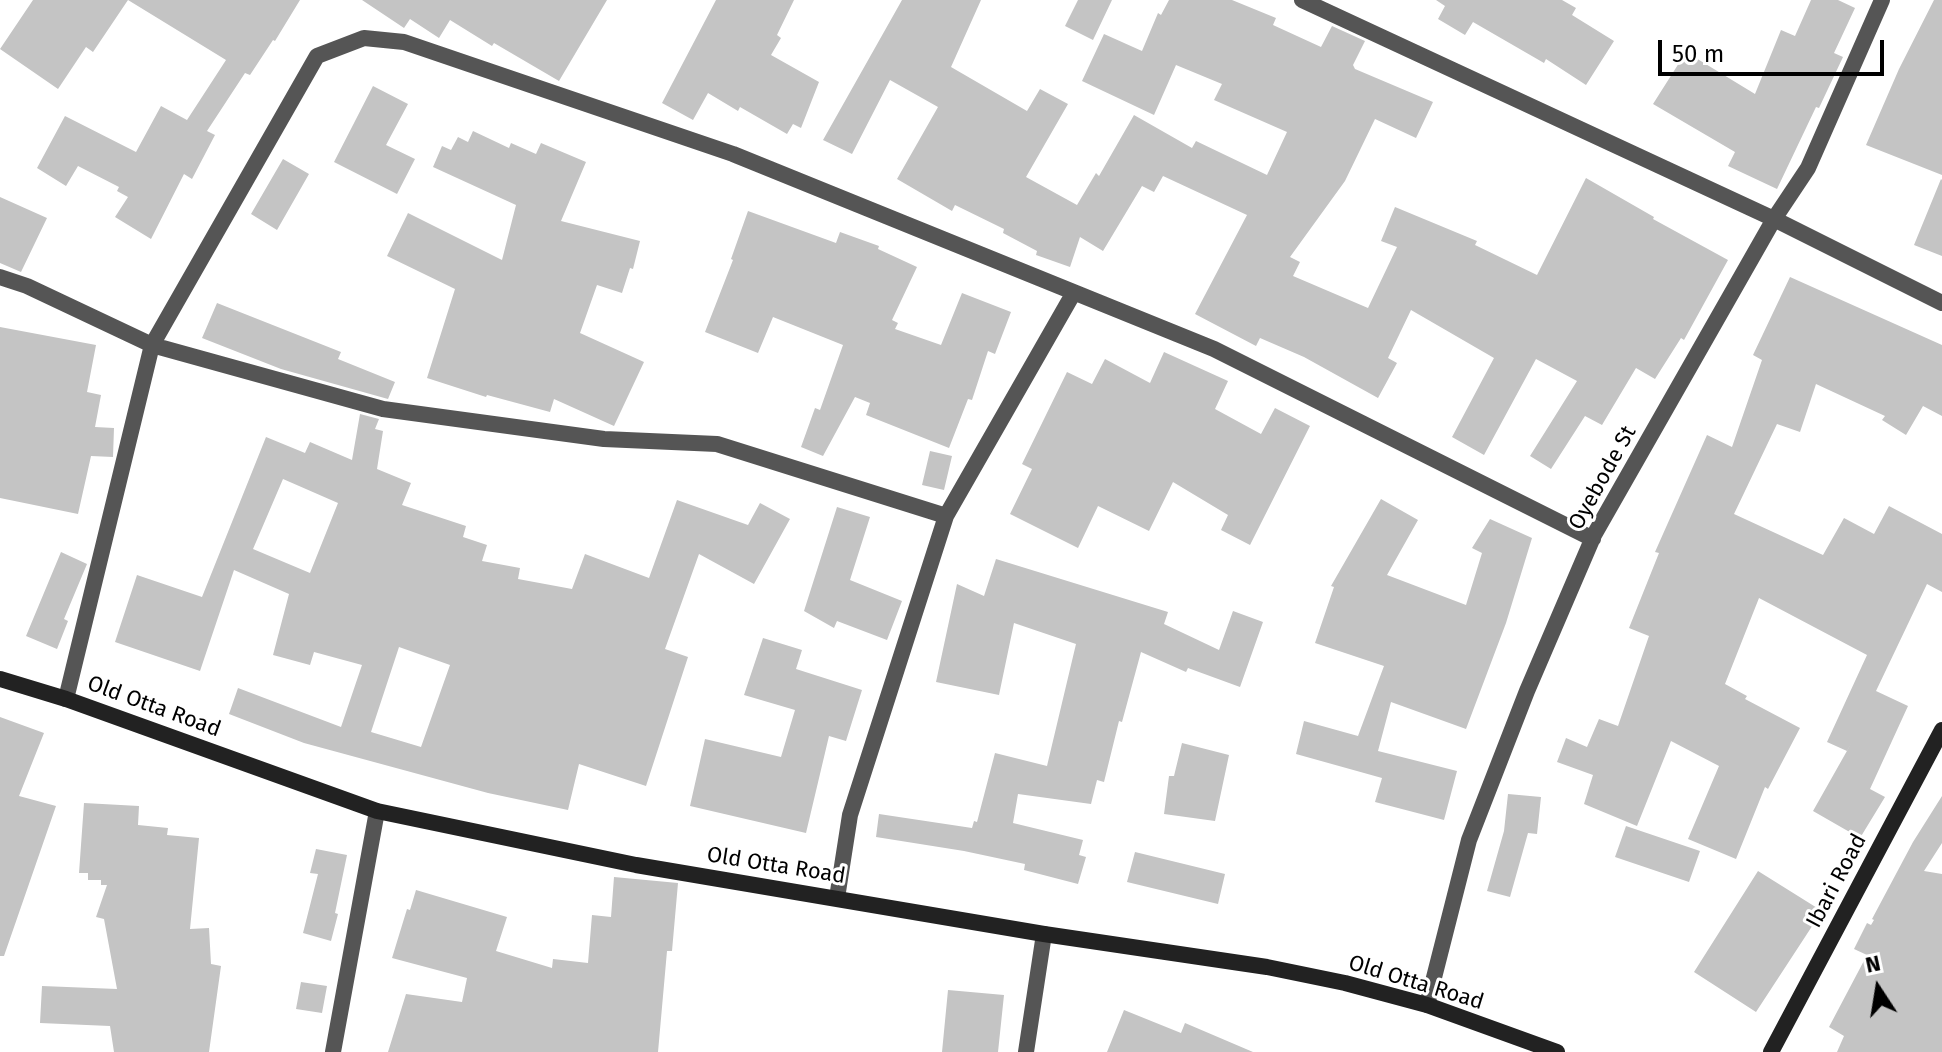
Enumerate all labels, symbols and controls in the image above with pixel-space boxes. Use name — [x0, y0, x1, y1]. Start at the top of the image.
scale bar — [1662, 24, 1888, 74]
text: 50 m — [1672, 40, 1724, 68]
street label: Oyebode St — [1564, 421, 1642, 535]
street label: Old Otta Road — [84, 671, 224, 743]
street label: Ibari Road — [1801, 830, 1873, 932]
street label: Old Otta Road — [705, 842, 847, 890]
north arrow — [1838, 948, 1918, 1028]
text: N — [1863, 949, 1883, 979]
street label: Old Otta Road — [1345, 950, 1487, 1016]

